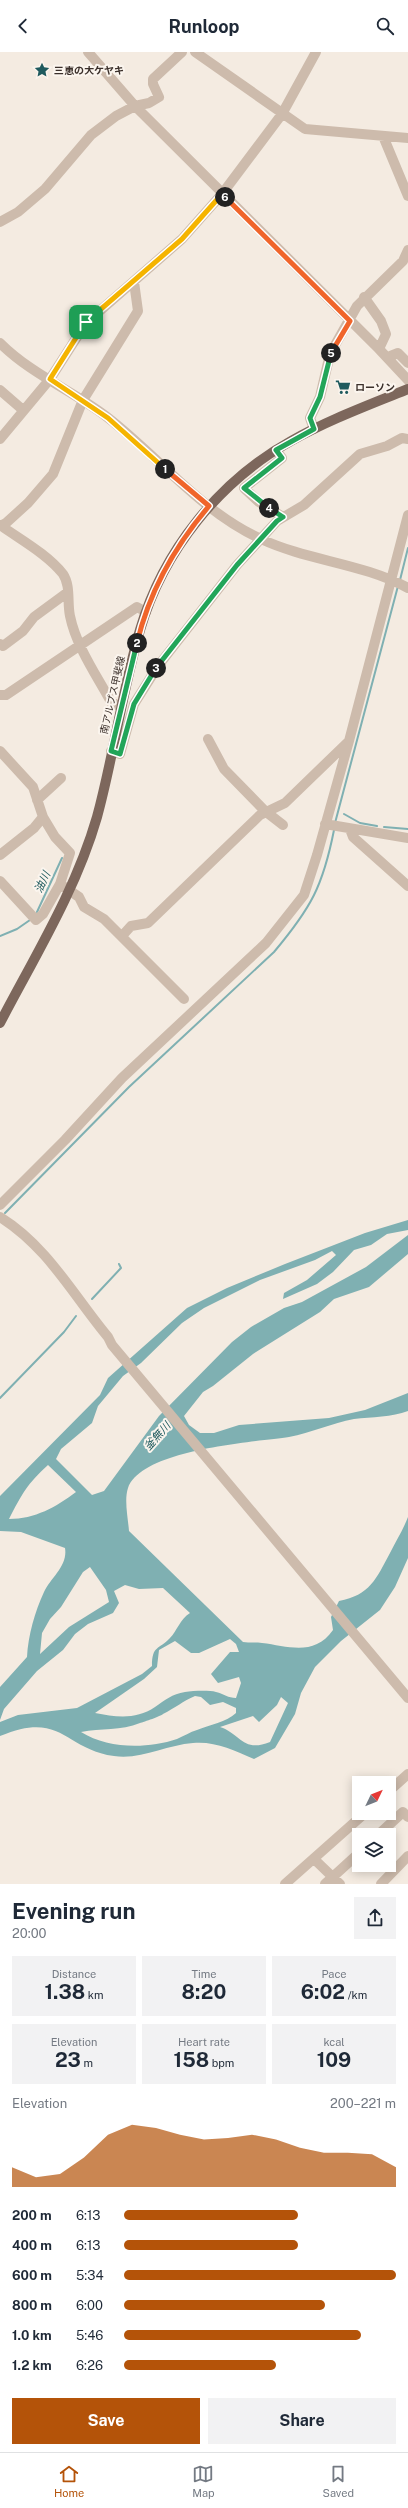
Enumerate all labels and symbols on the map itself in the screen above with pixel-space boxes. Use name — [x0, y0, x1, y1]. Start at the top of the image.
place icon: 三恵の大ケヤキ — [33, 61, 51, 79]
place label: 三恵の大ケヤキ — [54, 64, 124, 76]
pin: 6 — [215, 187, 235, 207]
pin — [69, 305, 103, 339]
pin: 5 — [321, 343, 341, 363]
supermarket icon: ローソン — [334, 378, 352, 396]
place label: ローソン — [355, 381, 395, 393]
pin: 1 — [155, 459, 175, 479]
pin: 4 — [259, 498, 279, 518]
pin: 2 — [127, 633, 147, 653]
street label: 南アルプス甲斐線 — [97, 655, 127, 735]
pin: 3 — [146, 658, 166, 678]
water label: 油川 — [32, 869, 53, 895]
water label: 釜無川 — [142, 1419, 173, 1452]
north arrow — [352, 1776, 396, 1820]

